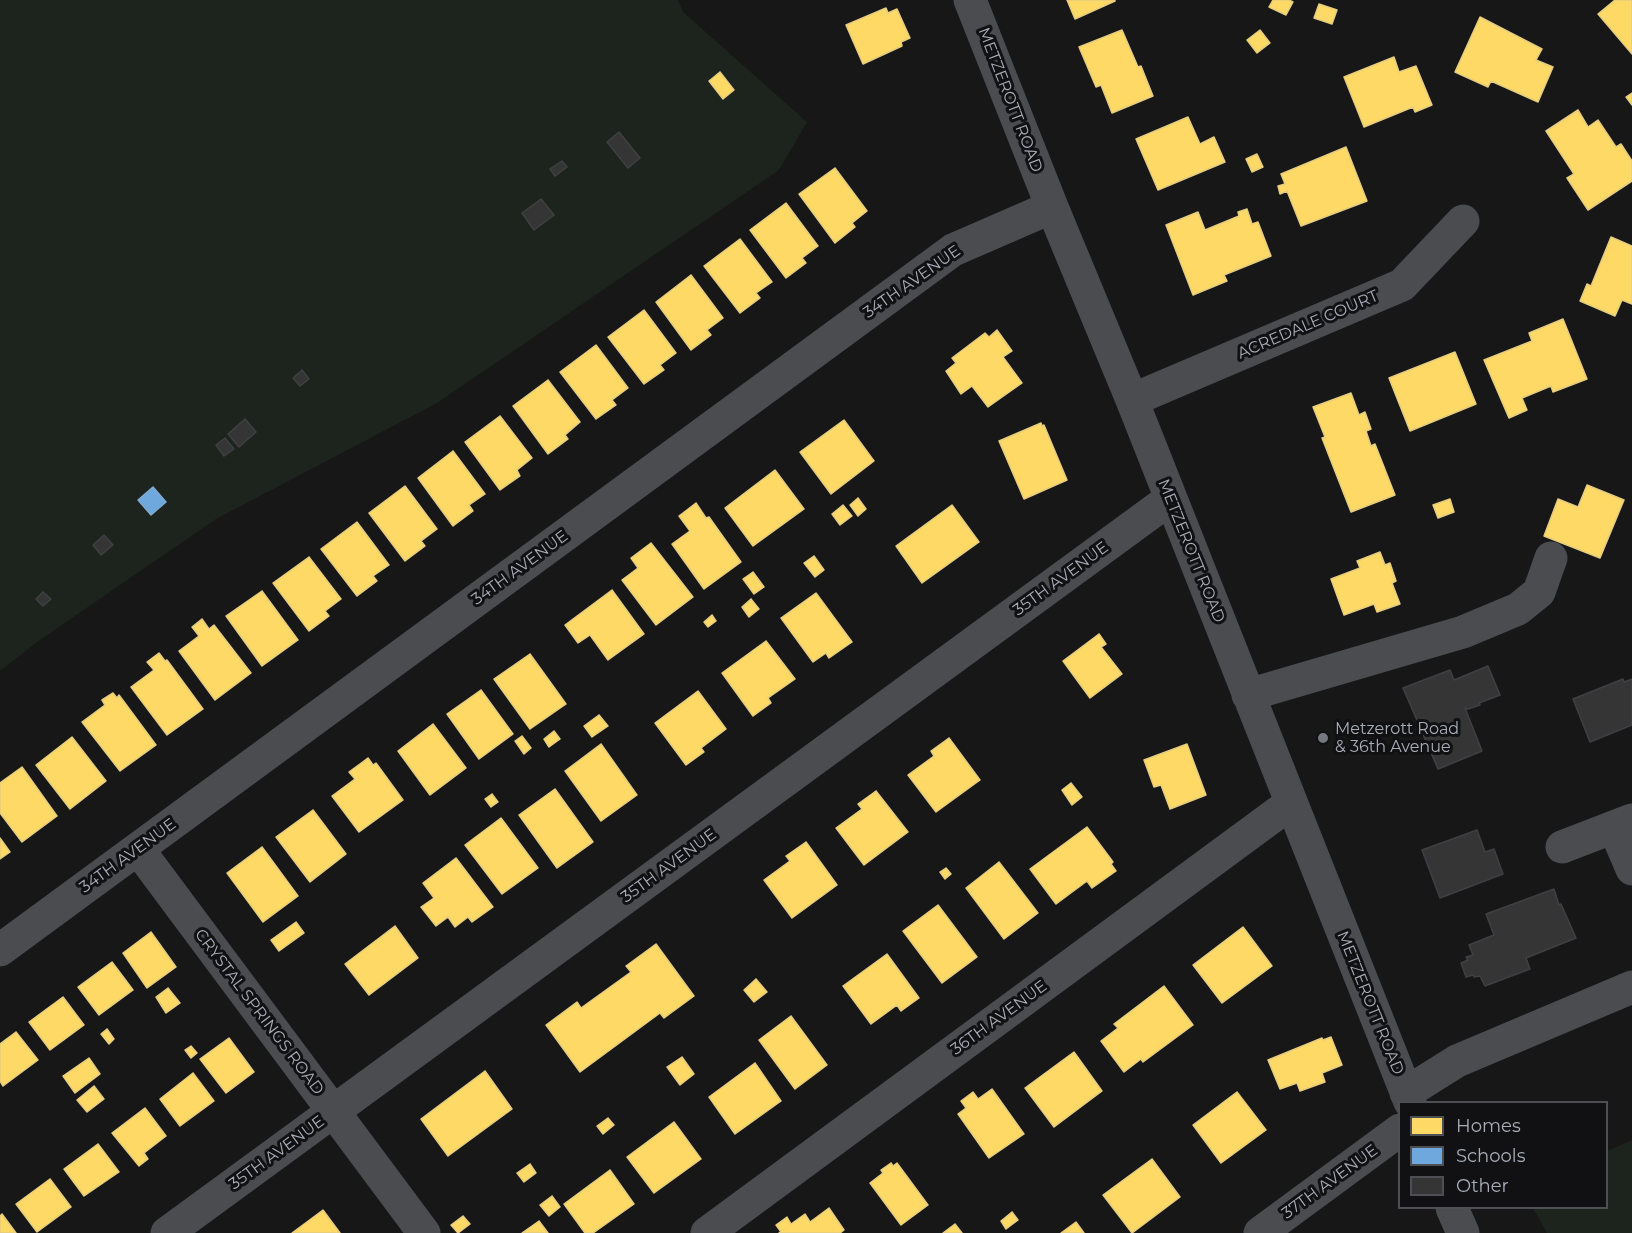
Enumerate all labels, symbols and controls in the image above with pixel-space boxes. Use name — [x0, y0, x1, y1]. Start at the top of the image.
street label: METZEROTT ROAD — [974, 25, 1046, 175]
street label: 34TH AVENUE — [860, 241, 964, 323]
street label: ACREDALE COURT — [1235, 287, 1381, 363]
street label: METZEROTT ROAD — [1153, 476, 1229, 626]
street label: 34TH AVENUE — [468, 527, 572, 609]
street label: 35TH AVENUE — [1010, 538, 1112, 620]
place label: Metzerott Road & 36th Avenue — [1335, 719, 1459, 757]
marker: Metzerott Road & 36th Avenue — [1316, 731, 1330, 745]
street label: 34TH AVENUE — [76, 815, 180, 897]
street label: 35TH AVENUE — [618, 825, 720, 907]
street label: CRYSTAL SPRINGS ROAD — [190, 925, 328, 1099]
street label: METZEROTT ROAD — [1332, 928, 1408, 1078]
street label: 36TH AVENUE — [947, 977, 1051, 1059]
legend — [1398, 1101, 1608, 1209]
street label: 35TH AVENUE — [226, 1112, 328, 1194]
text: Homes — [1456, 1115, 1521, 1137]
street label: 37TH AVENUE — [1278, 1141, 1382, 1223]
text: Schools — [1456, 1145, 1525, 1167]
text: Other — [1456, 1175, 1509, 1197]

